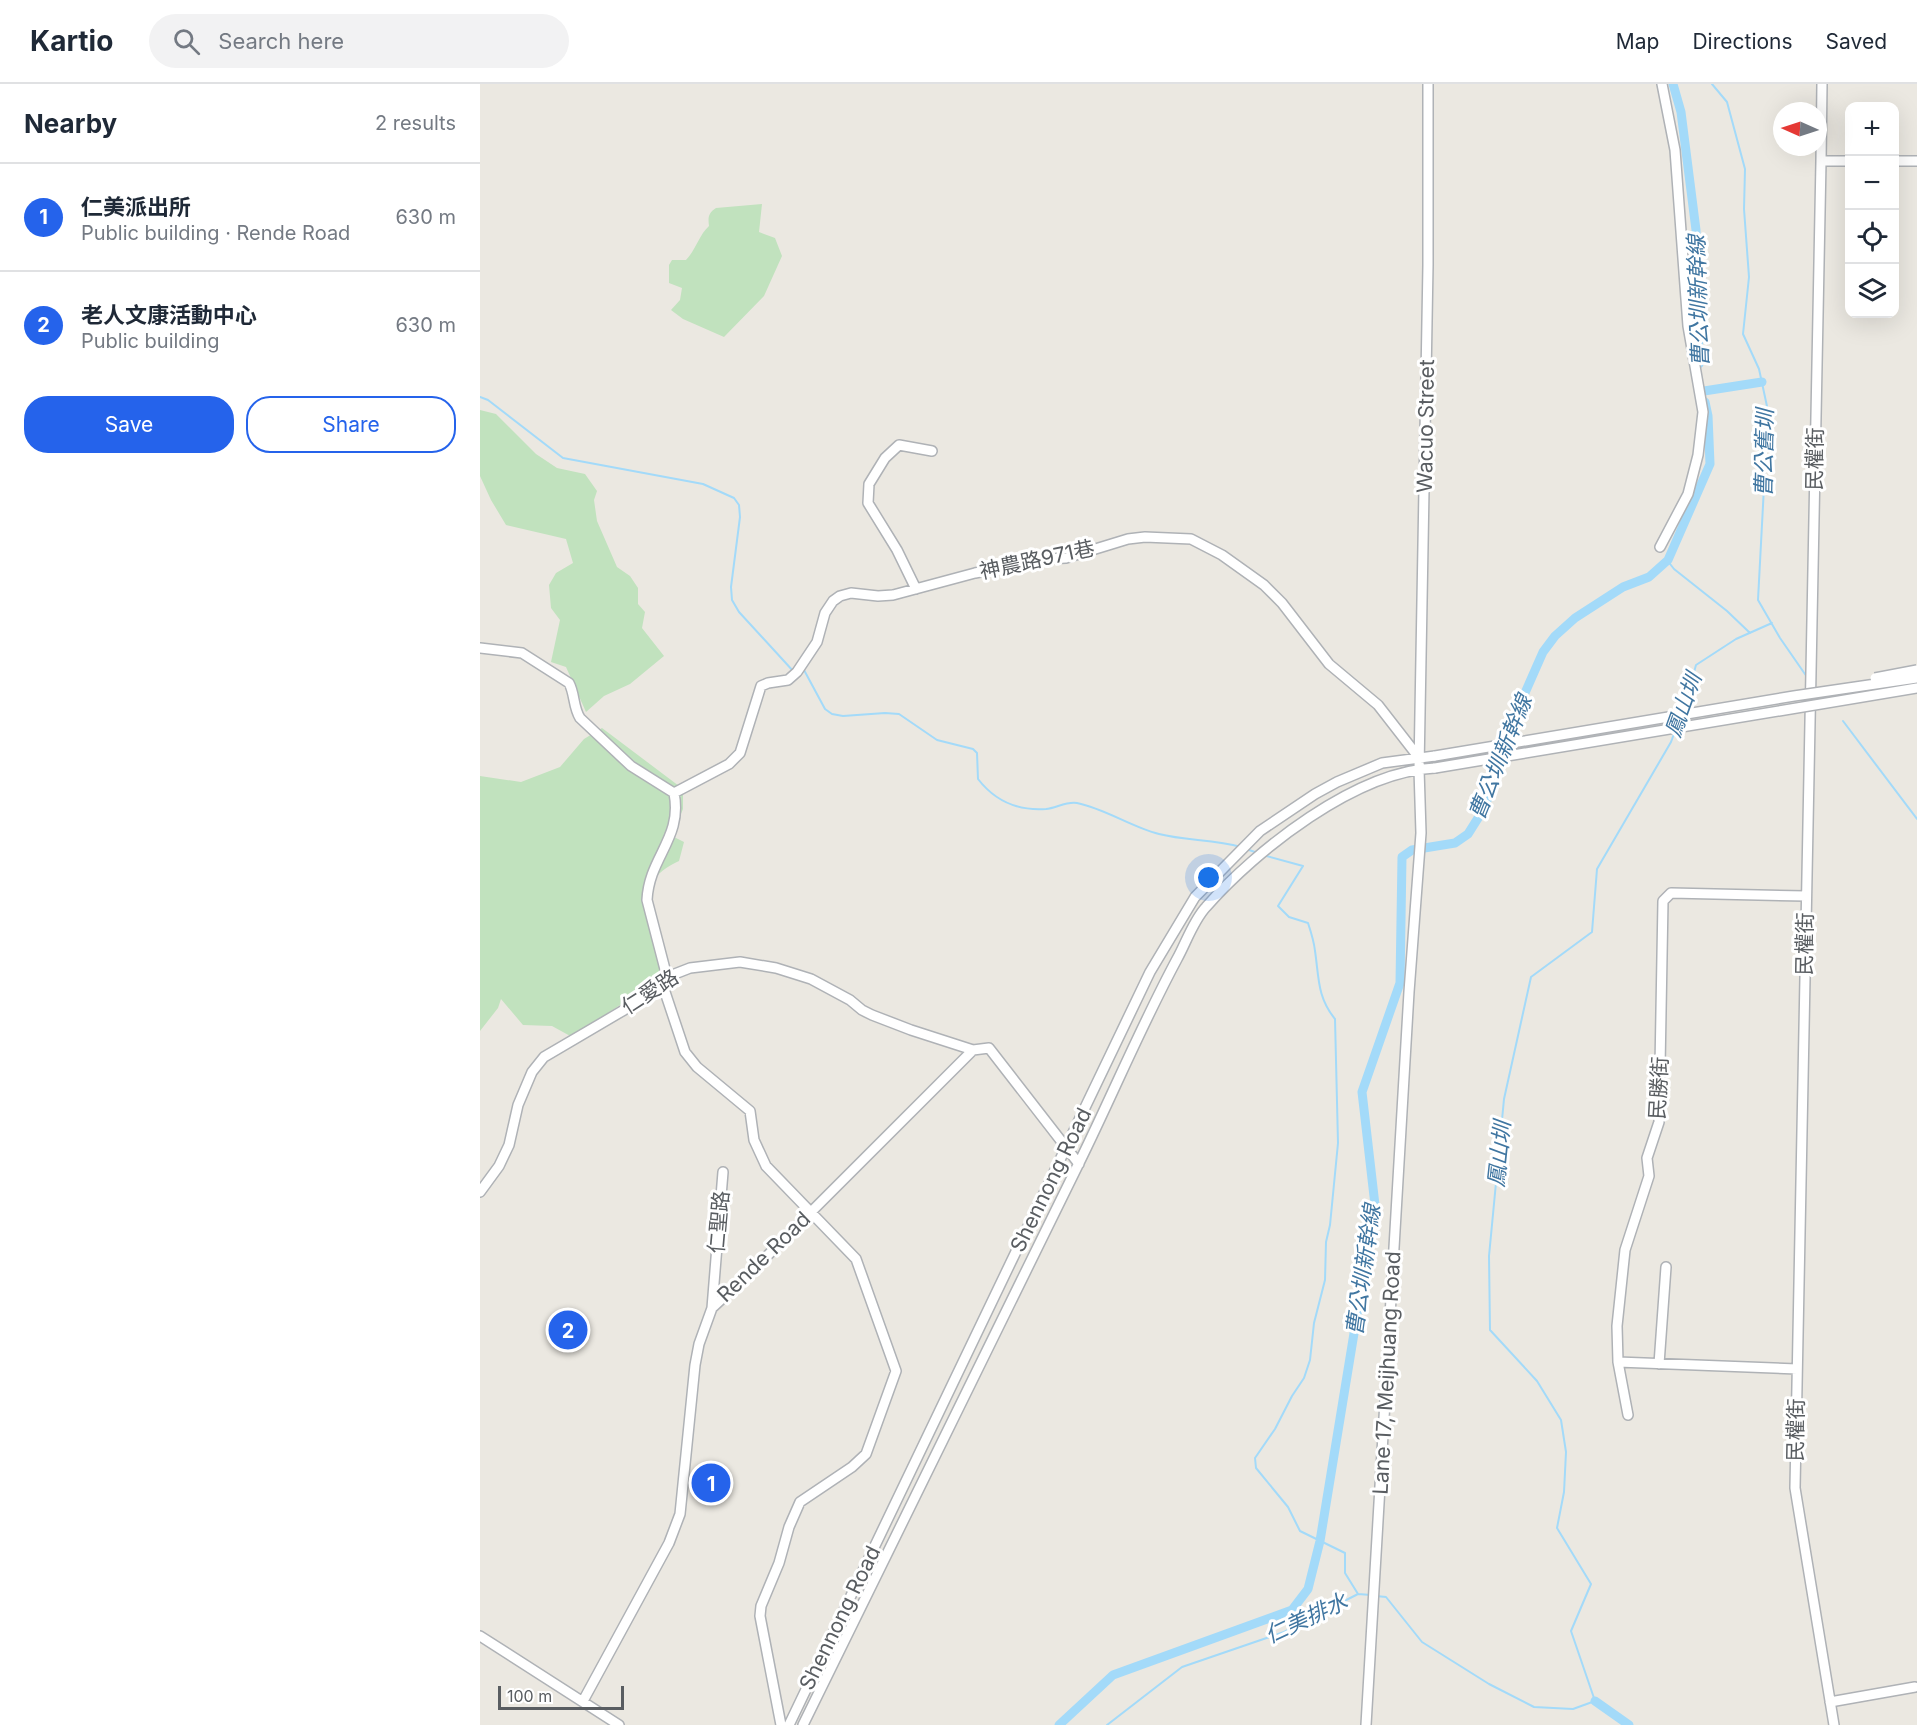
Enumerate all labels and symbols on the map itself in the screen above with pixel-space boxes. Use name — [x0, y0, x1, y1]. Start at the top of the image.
north arrow — [1773, 102, 1827, 156]
water label: 曹公圳新幹線 — [1683, 232, 1713, 367]
street label: Wacuo Street — [1412, 359, 1439, 493]
water label: 曹公舊圳 — [1750, 406, 1778, 497]
street label: 民權街 — [1801, 427, 1828, 491]
street label: 神農路971巷 — [977, 535, 1097, 584]
water label: 鳳山圳 — [1659, 667, 1708, 740]
water label: 曹公圳新幹線 — [1463, 688, 1538, 823]
your location — [1194, 863, 1223, 892]
street label: 民權街 — [1791, 912, 1818, 976]
street label: 仁愛路 — [617, 964, 683, 1019]
street label: 民勝街 — [1644, 1056, 1673, 1120]
street label: Shennong Road — [1005, 1104, 1096, 1256]
water label: 鳳山圳 — [1483, 1117, 1516, 1188]
street label: 仁聖路 — [703, 1189, 734, 1254]
water label: 曹公圳新幹線 — [1341, 1200, 1385, 1337]
street label: Rende Road — [712, 1206, 815, 1307]
street label: Lane 17, Meijhuang Road — [1368, 1251, 1405, 1495]
pin: 2 — [548, 1308, 587, 1352]
street label: 民權街 — [1782, 1398, 1809, 1462]
pin: 1 — [692, 1460, 730, 1506]
street label: Shennong Road — [794, 1542, 885, 1694]
water label: 仁美排水 — [1261, 1587, 1352, 1648]
scale bar — [498, 1683, 624, 1710]

